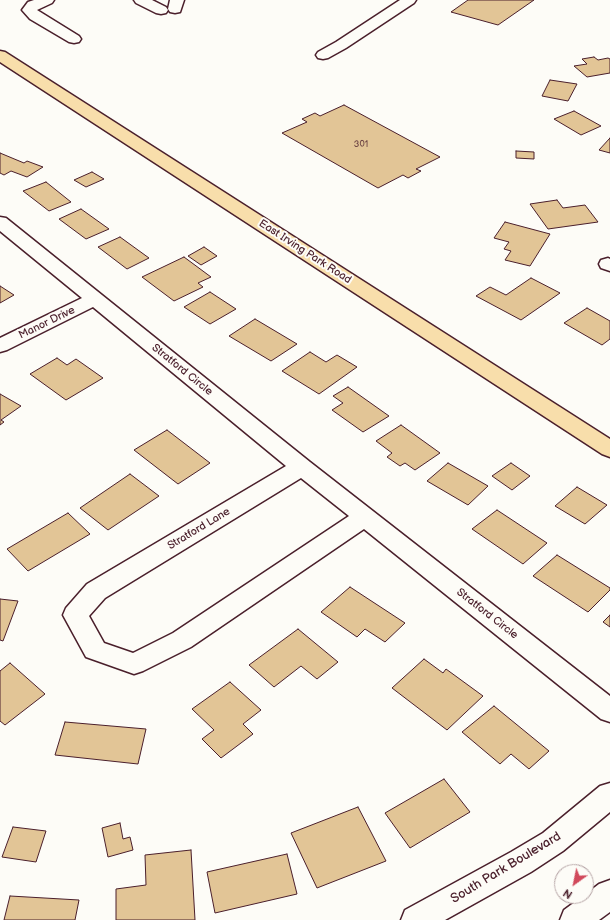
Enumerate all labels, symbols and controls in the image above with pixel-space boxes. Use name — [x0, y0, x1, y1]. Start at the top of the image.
house number: 301 — [354, 140, 368, 150]
street label: East Irving Park Road — [256, 217, 354, 287]
street label: Manor Drive — [17, 304, 77, 342]
street label: Stratford Circle — [149, 341, 215, 399]
street label: Stratford Lane — [165, 505, 233, 553]
street label: Stratford Circle — [454, 586, 520, 642]
street label: South Park Boulevard — [448, 829, 564, 907]
north arrow — [554, 864, 594, 904]
text: N — [561, 886, 575, 901]

